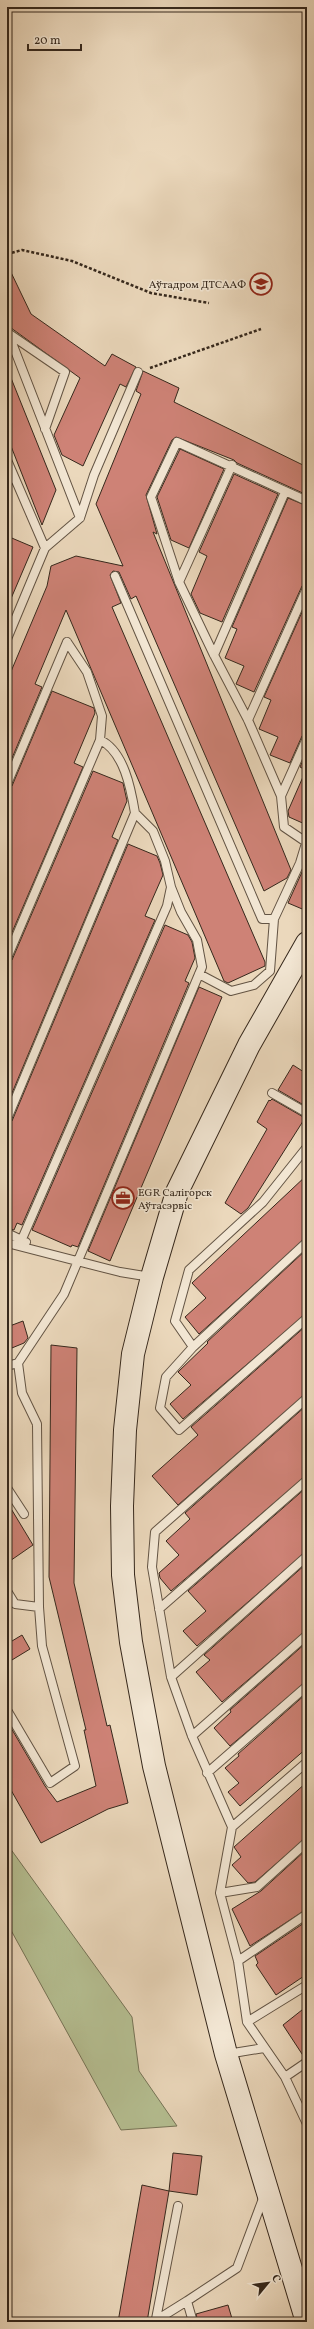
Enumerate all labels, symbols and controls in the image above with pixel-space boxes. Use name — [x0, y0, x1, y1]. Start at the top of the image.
scale bar — [28, 26, 81, 52]
text: 20 m — [34, 33, 61, 49]
school or university icon: Аўтадром ДТСААФ — [248, 271, 274, 297]
place label: Аўтадром ДТСААФ — [149, 278, 246, 293]
office icon: EGR Салігорск Аўтасэрвіс — [110, 1185, 136, 1211]
place label: EGR Салігорск Аўтасэрвіс — [138, 1186, 212, 1214]
north arrow — [248, 2263, 288, 2303]
text: С — [267, 2272, 284, 2286]

